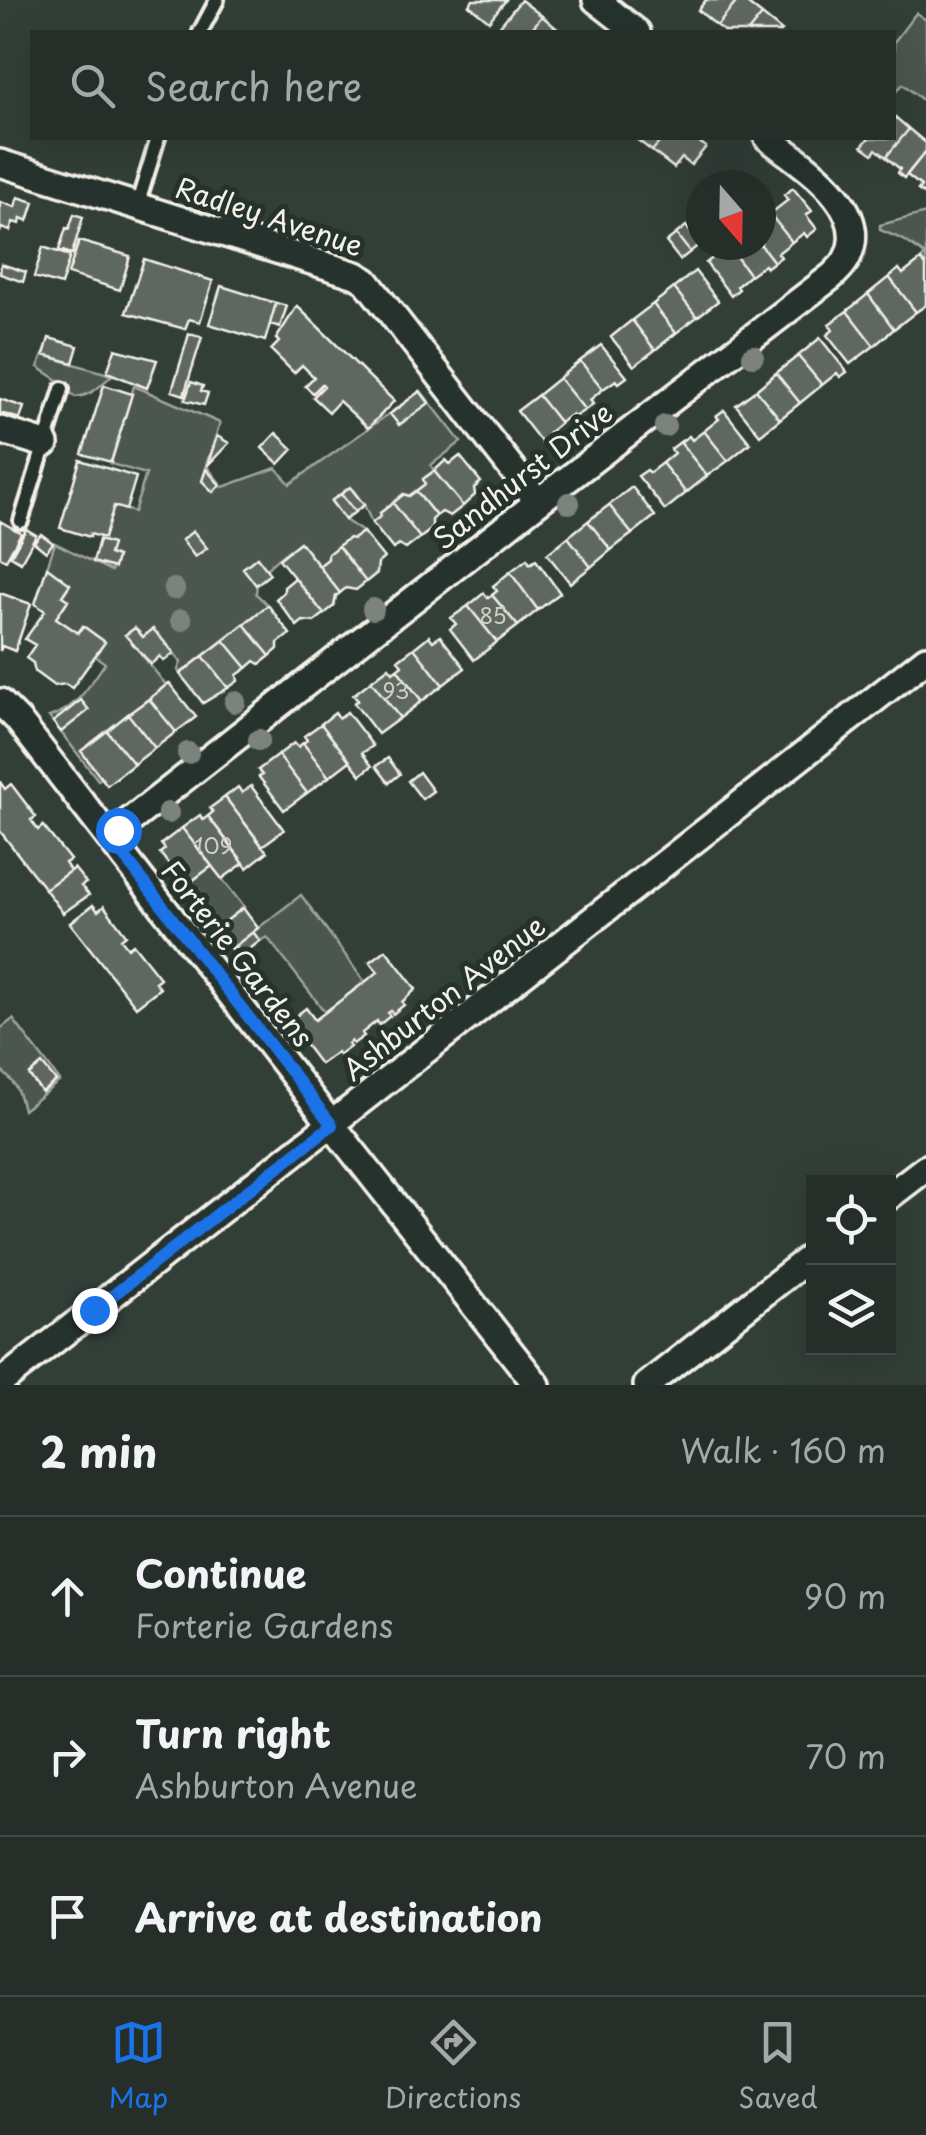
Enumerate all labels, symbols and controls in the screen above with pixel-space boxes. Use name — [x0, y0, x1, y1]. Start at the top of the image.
search box — [30, 30, 896, 140]
text: Search here — [145, 57, 362, 114]
icon: search — [65, 58, 120, 113]
street label: Radley Avenue — [170, 165, 369, 266]
north arrow — [686, 170, 776, 260]
street label: Sandhurst Drive — [423, 391, 621, 559]
house number: 85 — [479, 598, 507, 631]
house number: 93 — [383, 673, 409, 706]
route start — [96, 808, 142, 854]
house number: 109 — [194, 828, 232, 861]
street label: Forterie Gardens — [152, 851, 325, 1055]
street label: Ashburton Avenue — [332, 904, 554, 1090]
map controls — [806, 1175, 896, 1355]
button: locate — [806, 1175, 896, 1265]
button: layers — [806, 1265, 896, 1355]
route end — [72, 1288, 118, 1334]
text: 2 min — [40, 1419, 157, 1482]
text: Walk · 160 m — [680, 1426, 886, 1474]
text: Continue — [135, 1544, 306, 1601]
icon: ahead — [40, 1569, 95, 1624]
text: 90 m — [804, 1572, 886, 1620]
text: Forterie Gardens — [135, 1601, 393, 1649]
text: Turn right — [135, 1704, 331, 1761]
icon: right — [40, 1729, 95, 1784]
text: 70 m — [806, 1732, 886, 1780]
text: Ashburton Avenue — [135, 1761, 417, 1809]
text: Arrive at destination — [135, 1888, 543, 1945]
icon: arrive — [40, 1889, 95, 1944]
tab: Map — [108, 2015, 168, 2118]
tab: Directions — [385, 2015, 521, 2118]
tab: Saved — [738, 2015, 818, 2118]

